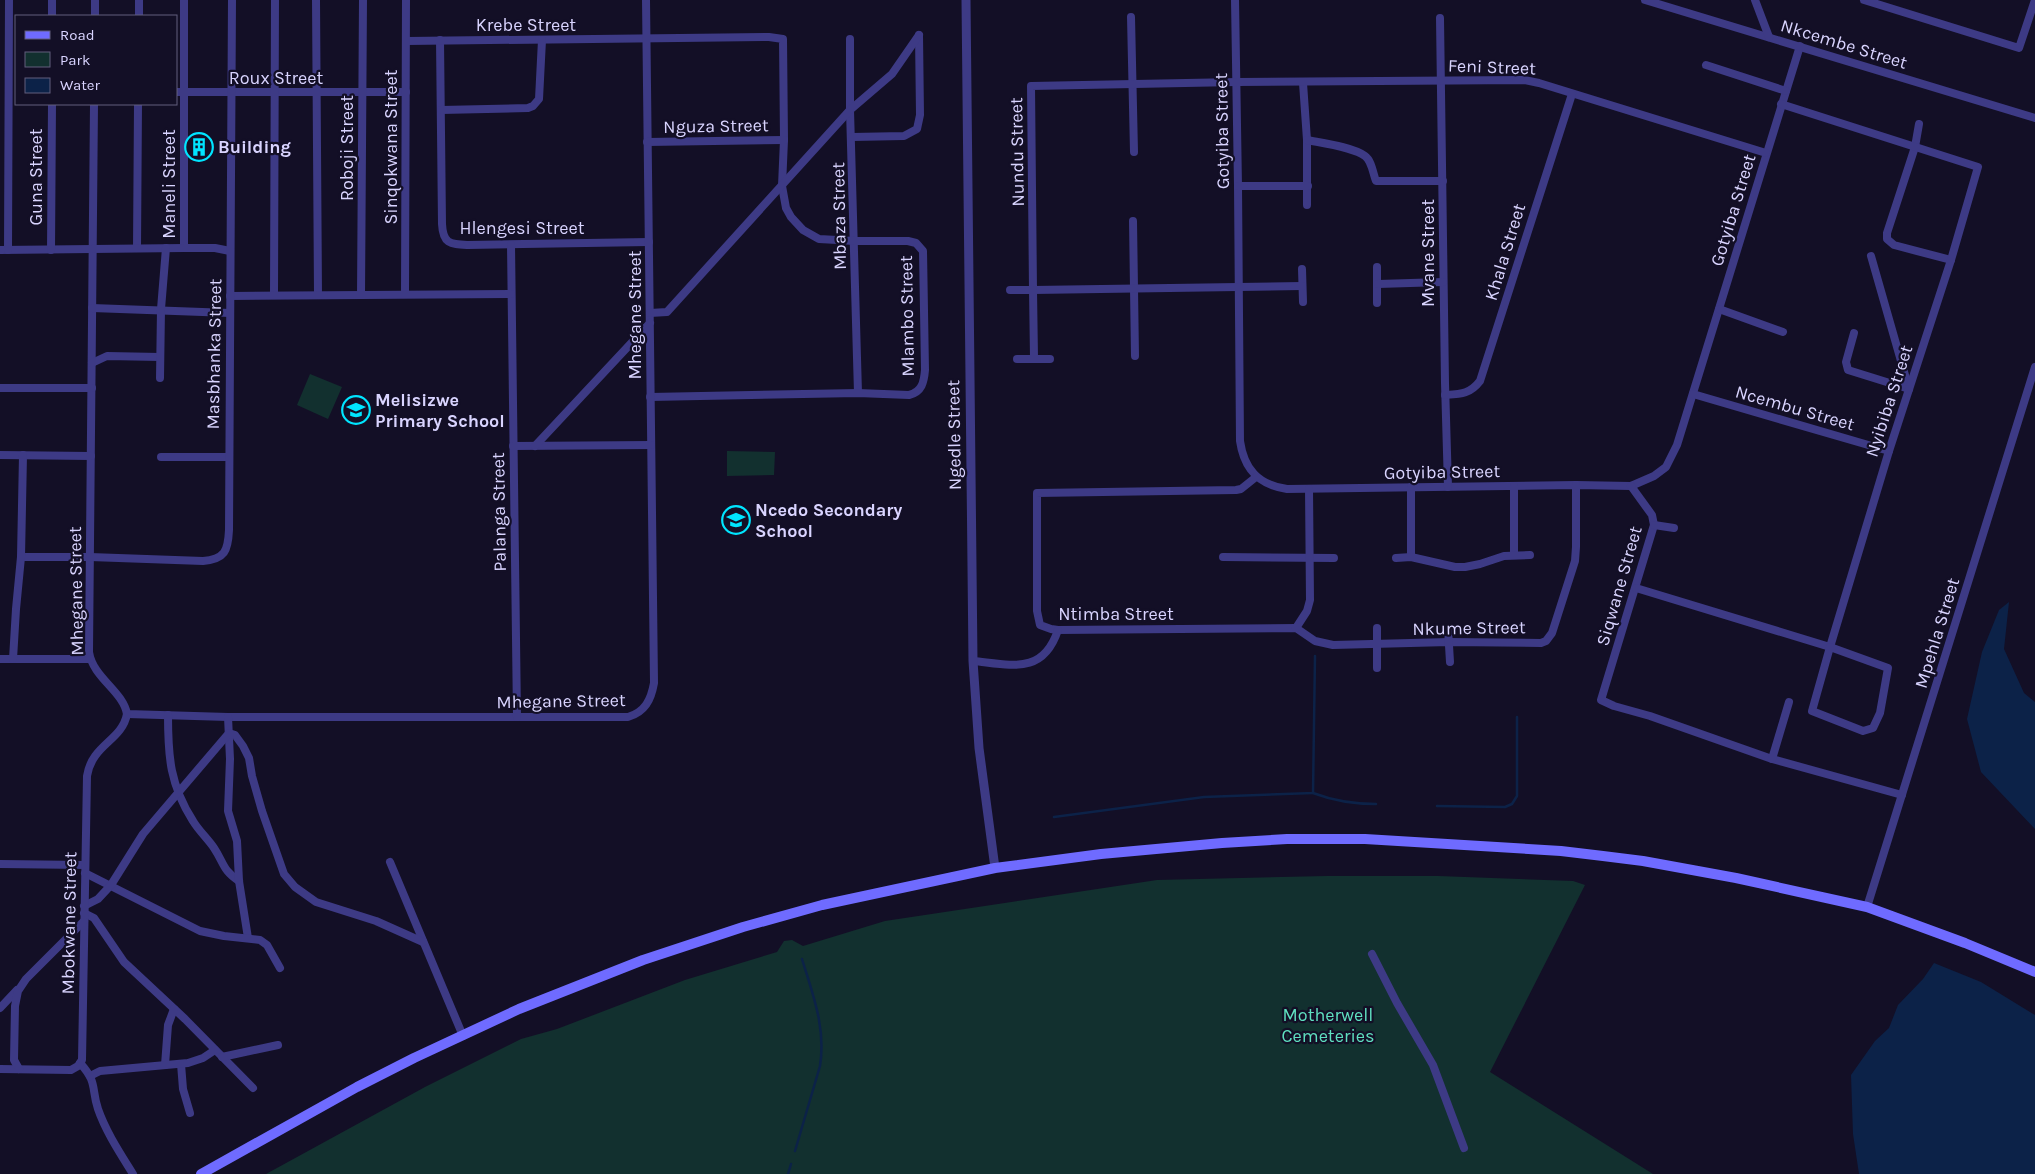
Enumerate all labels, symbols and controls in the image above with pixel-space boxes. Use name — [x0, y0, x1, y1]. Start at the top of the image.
street label: Krebe Street — [476, 14, 576, 36]
street label: Nkcembe Street — [1778, 14, 1910, 74]
legend — [15, 15, 178, 105]
text: Road — [60, 26, 95, 44]
text: Park — [60, 51, 90, 69]
street label: Feni Street — [1448, 54, 1537, 80]
street label: Roux Street — [229, 67, 324, 89]
street label: Sinqokwana Street — [380, 69, 402, 225]
street label: Gotyiba Street — [1210, 72, 1234, 189]
text: Water — [60, 76, 101, 94]
street label: Roboji Street — [336, 95, 358, 201]
street label: Nundu Street — [1005, 97, 1029, 207]
street label: Nguza Street — [663, 114, 769, 138]
street label: Guna Street — [25, 128, 47, 225]
street label: Maneli Street — [158, 129, 180, 239]
building icon: Building — [184, 132, 214, 162]
place label: Building — [218, 136, 292, 158]
street label: Gotyiba Street — [1705, 151, 1761, 269]
street label: Mbaza Street — [827, 162, 851, 270]
street label: Mvane Street — [1417, 199, 1439, 307]
street label: Khala Street — [1480, 201, 1530, 303]
street label: Hlengesi Street — [459, 217, 585, 239]
street label: Mhegane Street — [624, 250, 646, 380]
street label: Mlambo Street — [895, 255, 919, 377]
street label: Masbhanka Street — [202, 278, 226, 430]
street label: Nyibiba Street — [1861, 342, 1918, 460]
street label: Ngedle Street — [942, 379, 966, 490]
street label: Ncembu Street — [1733, 380, 1857, 436]
place label: Melisizwe Primary School — [375, 389, 505, 432]
school or university icon: Melisizwe Primary School — [341, 395, 371, 425]
street label: Palanga Street — [487, 452, 511, 572]
street label: Gotyiba Street — [1384, 460, 1501, 484]
place label: Ncedo Secondary School — [755, 499, 902, 542]
school or university icon: Ncedo Secondary School — [721, 505, 751, 535]
street label: Siqwane Street — [1591, 523, 1647, 648]
street label: Mhegane Street — [64, 526, 88, 656]
street label: Mpehla Street — [1910, 575, 1964, 691]
street label: Ntimba Street — [1058, 603, 1174, 625]
street label: Nkume Street — [1412, 616, 1526, 640]
street label: Mhegane Street — [496, 689, 626, 713]
street label: Mbokwane Street — [57, 851, 81, 995]
park label: Motherwell Cemeteries — [1282, 1004, 1374, 1047]

